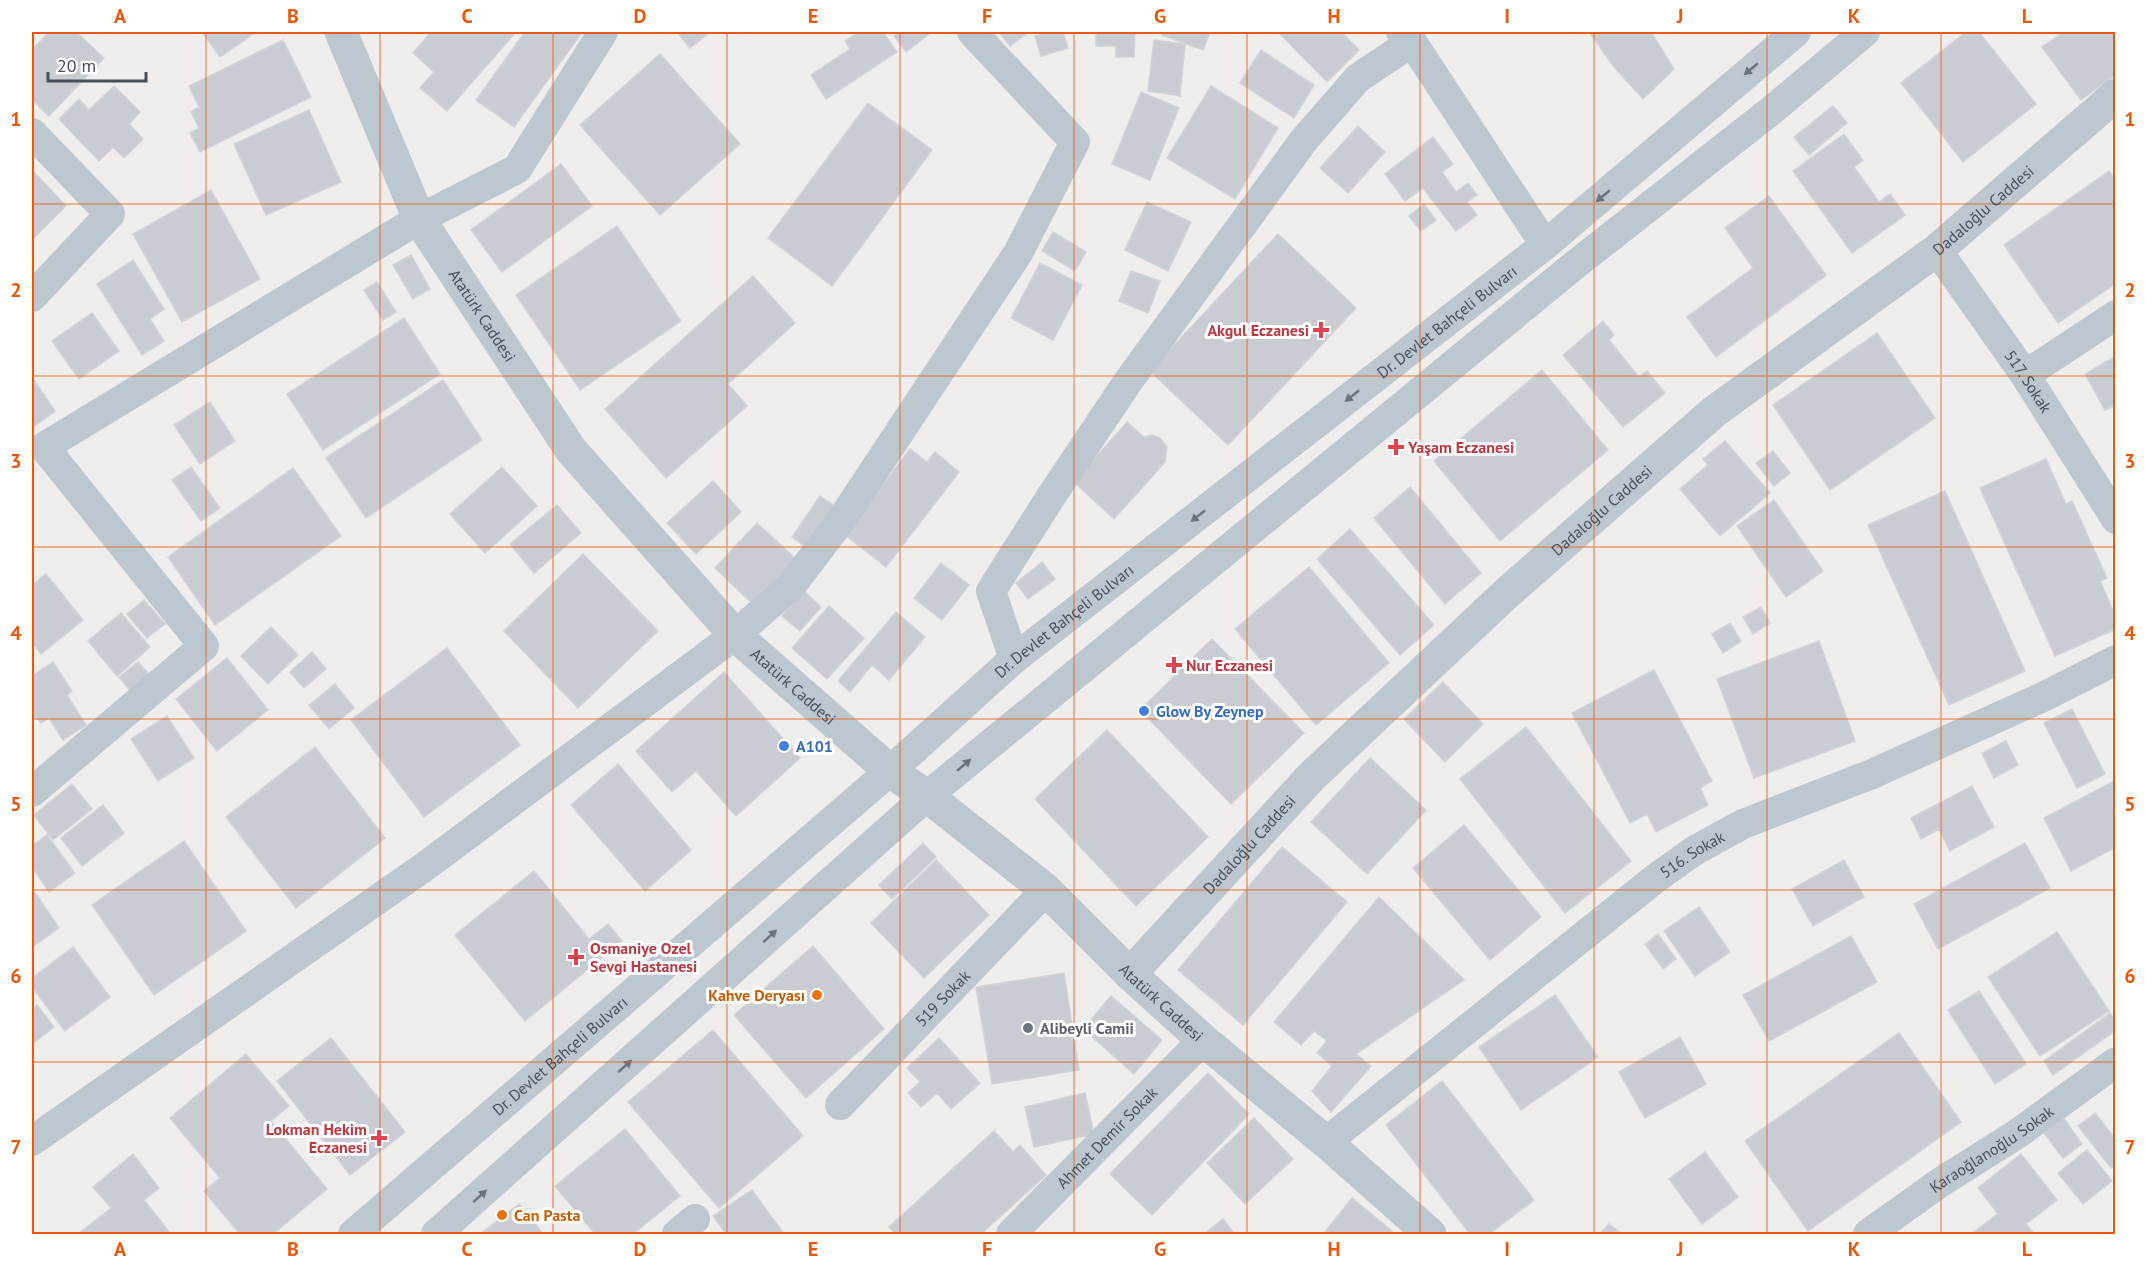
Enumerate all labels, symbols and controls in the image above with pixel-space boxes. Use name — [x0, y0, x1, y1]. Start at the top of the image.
text: A — [114, 3, 127, 29]
text: B — [287, 3, 299, 29]
text: C — [461, 3, 473, 29]
text: D — [634, 3, 647, 29]
text: E — [808, 3, 818, 29]
text: F — [982, 3, 992, 29]
text: G — [1154, 3, 1166, 29]
text: H — [1327, 3, 1341, 29]
text: I — [1504, 3, 1510, 29]
text: J — [1676, 3, 1683, 29]
text: K — [1848, 3, 1861, 29]
text: L — [2022, 3, 2033, 29]
scale bar — [48, 45, 146, 83]
text: 20 m — [57, 54, 96, 77]
one-way arrow — [1743, 63, 1759, 76]
text: 1 — [10, 106, 22, 132]
text: 1 — [2124, 106, 2136, 132]
street label: Dadaloğlu Caddesi — [1928, 161, 2038, 259]
one-way arrow — [1596, 189, 1611, 202]
street label: Dr. Devlet Bahçeli Bulvarı — [1373, 261, 1521, 382]
street label: Atatürk Caddesi — [445, 265, 520, 365]
text: 2 — [10, 277, 22, 303]
text: 2 — [2124, 277, 2136, 303]
place label: Akgul Eczanesi — [1207, 320, 1309, 340]
marker: Akgul Eczanesi — [1314, 323, 1328, 337]
street label: 517. Sokak — [2000, 346, 2056, 417]
one-way arrow — [1344, 389, 1359, 401]
place label: Yaşam Eczanesi — [1407, 437, 1514, 457]
marker: Yaşam Eczanesi — [1389, 440, 1403, 454]
text: 3 — [10, 448, 22, 474]
text: 3 — [2124, 448, 2136, 474]
street label: Dadaloğlu Caddesi — [1547, 461, 1656, 560]
one-way arrow — [1190, 509, 1205, 521]
street label: Dr. Devlet Bahçeli Bulvarı — [990, 559, 1138, 682]
text: 4 — [10, 620, 22, 646]
text: 4 — [2124, 620, 2136, 646]
street label: Atatürk Caddesi — [747, 643, 840, 729]
place label: Nur Eczanesi — [1186, 655, 1273, 675]
marker: Nur Eczanesi — [1167, 658, 1181, 672]
place label: Glow By Zeynep — [1156, 701, 1264, 721]
marker: Glow By Zeynep — [1137, 704, 1151, 718]
place label: A101 — [796, 736, 833, 756]
marker: A101 — [777, 739, 791, 753]
one-way arrow — [956, 759, 971, 772]
text: 5 — [10, 791, 22, 817]
street label: Dadaloğlu Caddesi — [1199, 791, 1300, 898]
text: 5 — [2124, 791, 2136, 817]
street label: 516. Sokak — [1656, 826, 1728, 882]
one-way arrow — [763, 929, 778, 943]
place label: Osmaniye Ozel Sevgi Hastanesi — [590, 938, 697, 976]
marker: Osmaniye Ozel Sevgi Hastanesi — [567, 948, 585, 966]
street label: Atatürk Caddesi — [1115, 959, 1208, 1046]
text: 6 — [10, 963, 22, 989]
text: 6 — [2124, 963, 2136, 989]
street label: 519 Sokak — [911, 965, 974, 1031]
place label: Kahve Deryası — [708, 985, 805, 1005]
marker: Kahve Deryası — [810, 988, 824, 1002]
street label: Dr. Devlet Bahçeli Bulvarı — [488, 992, 632, 1120]
place label: Alibeyli Camii — [1040, 1018, 1134, 1038]
marker: Alibeyli Camii — [1021, 1021, 1035, 1035]
one-way arrow — [617, 1060, 632, 1073]
street label: Ahmet Demir Sokak — [1052, 1082, 1161, 1192]
street label: Karaoğlanoğlu Sokak — [1926, 1101, 2058, 1197]
place label: Lokman Hekim Eczanesi — [266, 1119, 367, 1157]
marker: Lokman Hekim Eczanesi — [372, 1131, 386, 1145]
text: 7 — [10, 1134, 22, 1160]
text: 7 — [2124, 1134, 2136, 1160]
one-way arrow — [472, 1190, 487, 1203]
place label: Can Pasta — [514, 1205, 580, 1225]
marker: Can Pasta — [495, 1208, 509, 1222]
text: A — [114, 1236, 127, 1262]
text: B — [287, 1236, 299, 1262]
text: C — [461, 1236, 473, 1262]
text: D — [634, 1236, 647, 1262]
text: E — [808, 1236, 818, 1262]
text: F — [982, 1236, 992, 1262]
text: G — [1154, 1236, 1166, 1262]
text: H — [1327, 1236, 1341, 1262]
text: I — [1504, 1236, 1510, 1262]
text: J — [1676, 1236, 1683, 1262]
text: K — [1848, 1236, 1861, 1262]
text: L — [2022, 1236, 2033, 1262]

